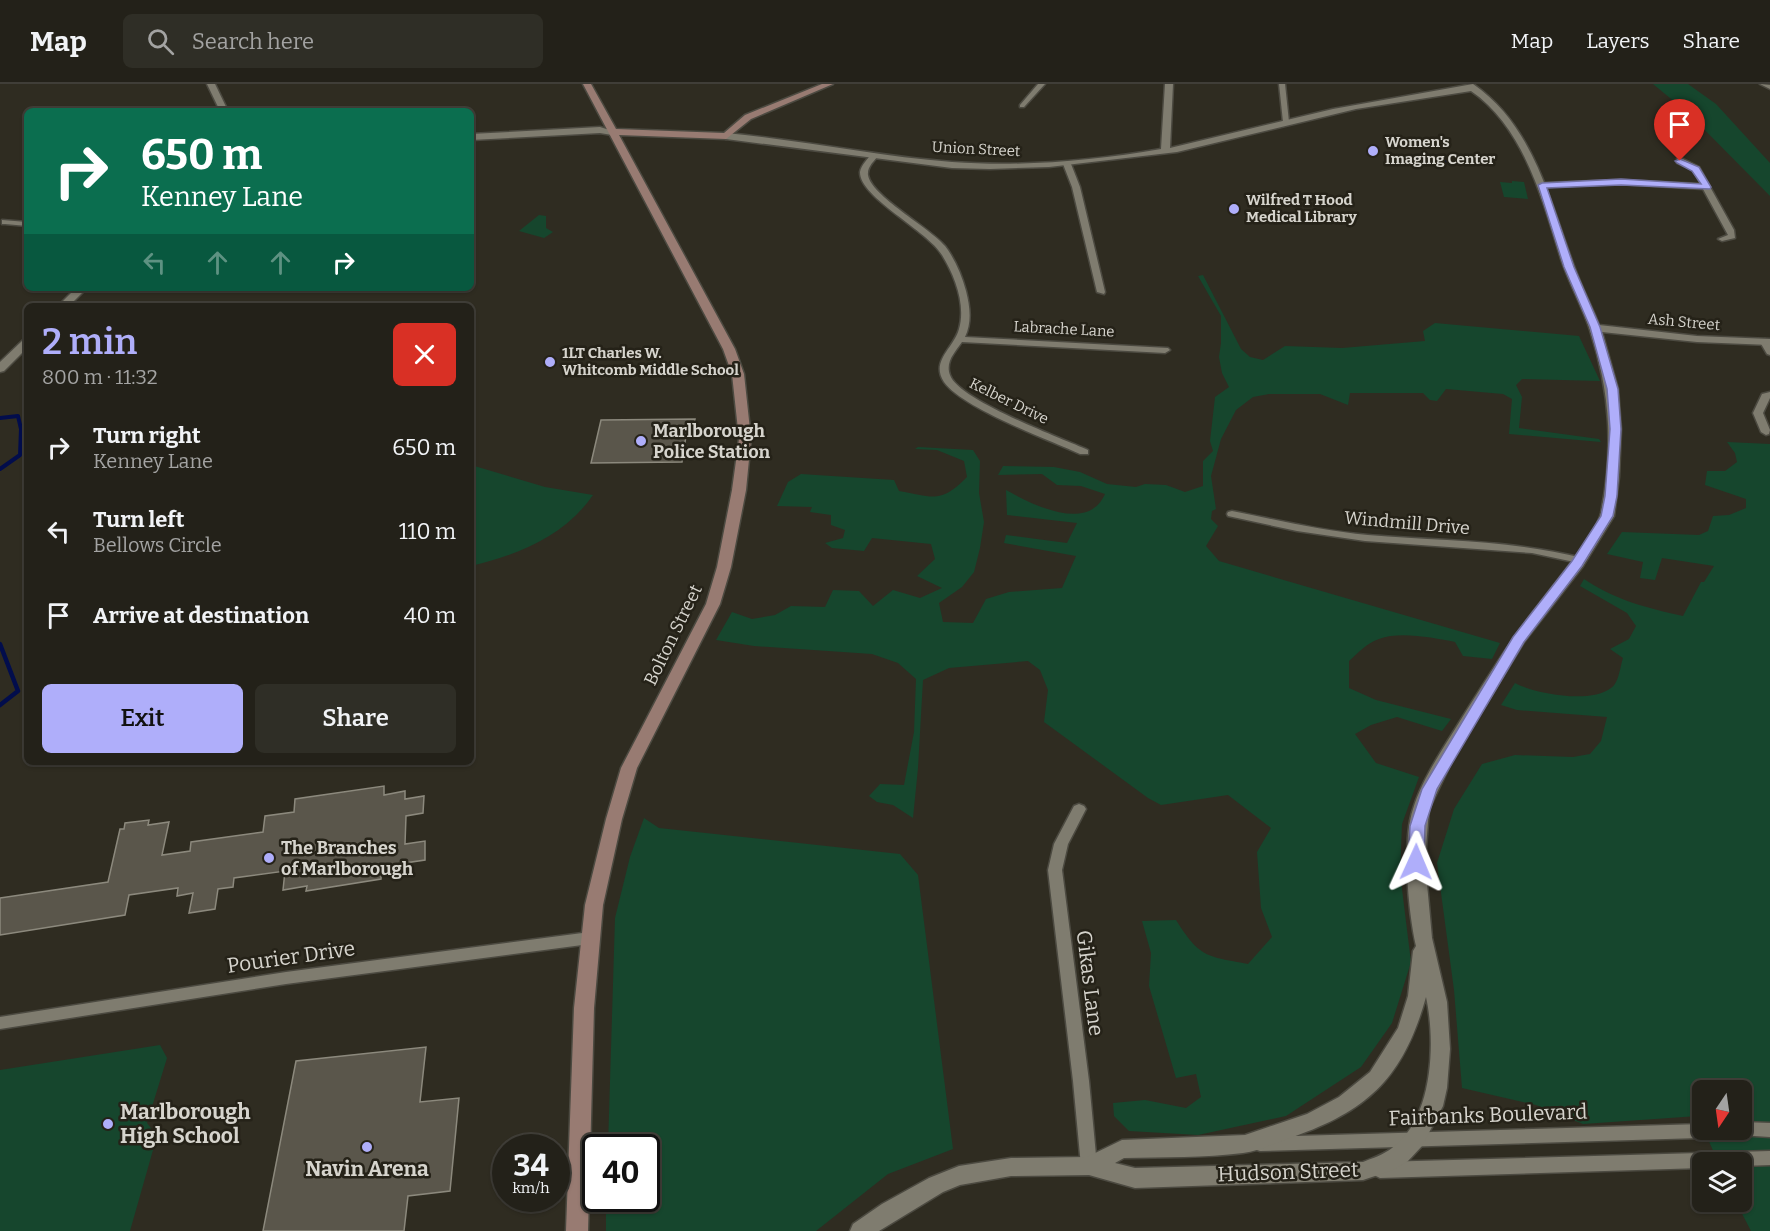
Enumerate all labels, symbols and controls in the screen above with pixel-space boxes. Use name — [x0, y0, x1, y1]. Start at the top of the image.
search box — [123, 14, 543, 68]
text: Map — [30, 25, 87, 58]
icon: search — [144, 25, 177, 58]
text: Search here — [192, 28, 314, 55]
text: Map — [1511, 28, 1553, 54]
text: Layers — [1586, 28, 1650, 54]
text: Share — [1683, 28, 1740, 54]
pin — [1654, 99, 1705, 161]
icon: arrive — [1663, 108, 1696, 141]
text: 650 m — [141, 130, 262, 180]
icon: right — [42, 132, 120, 210]
place label: Women's Imaging Center — [1385, 133, 1495, 168]
street label: Union Street — [931, 138, 1021, 160]
marker: Women's Imaging Center — [1366, 144, 1380, 158]
text: Kenney Lane — [141, 181, 303, 213]
place label: Wilfred T Hood Medical Library — [1246, 191, 1357, 226]
marker: Wilfred T Hood Medical Library — [1227, 202, 1241, 216]
icon: left — [138, 246, 171, 279]
icon: ahead — [201, 246, 234, 279]
icon: ahead — [264, 246, 297, 279]
icon: right — [327, 246, 360, 279]
street label: Ash Street — [1647, 310, 1721, 334]
street label: Labrache Lane — [1013, 317, 1115, 341]
text: 2 min — [42, 320, 137, 364]
button: close — [393, 323, 456, 386]
place label: 1LT Charles W. Whitcomb Middle School — [562, 344, 739, 379]
marker: 1LT Charles W. Whitcomb Middle School — [543, 355, 557, 369]
text: 800 m · 11:32 — [42, 365, 158, 389]
street label: Kelber Drive — [966, 374, 1052, 428]
place label: Marlborough Police Station — [653, 420, 771, 463]
text: Turn right — [93, 422, 201, 449]
icon: right — [42, 431, 75, 464]
text: 650 m — [392, 434, 456, 461]
marker: Marlborough Police Station — [634, 434, 648, 448]
text: Kenney Lane — [93, 449, 213, 473]
text: Turn left — [93, 506, 185, 533]
street label: Windmill Drive — [1343, 507, 1471, 539]
icon: left — [42, 515, 75, 548]
text: 110 m — [399, 518, 456, 545]
text: Bellows Circle — [93, 533, 222, 557]
street label: Bolton Street — [639, 581, 707, 689]
icon: arrive — [42, 599, 75, 632]
text: Arrive at destination — [93, 602, 309, 629]
text: 40 m — [404, 602, 456, 629]
button: Exit — [42, 684, 243, 753]
button: Share — [255, 684, 456, 753]
position arrow — [1384, 830, 1448, 894]
place label: The Branches of Marlborough — [281, 837, 414, 880]
marker: The Branches of Marlborough — [262, 851, 276, 865]
street label: Gikas Lane — [1071, 929, 1109, 1037]
street label: Pourier Drive — [225, 935, 357, 979]
north arrow — [1692, 1080, 1752, 1140]
map controls — [1692, 1080, 1752, 1212]
place label: Marlborough High School — [120, 1099, 251, 1149]
street label: Fairbanks Boulevard — [1388, 1099, 1588, 1131]
marker: Marlborough High School — [101, 1117, 115, 1131]
speed limit sign: 40 — [582, 1134, 660, 1212]
marker: Navin Arena — [360, 1140, 374, 1154]
text: 34 — [513, 1148, 549, 1184]
button: layers — [1692, 1152, 1752, 1212]
place label: Navin Arena — [305, 1156, 429, 1182]
street label: Hudson Street — [1217, 1157, 1359, 1187]
text: km/h — [512, 1179, 550, 1197]

